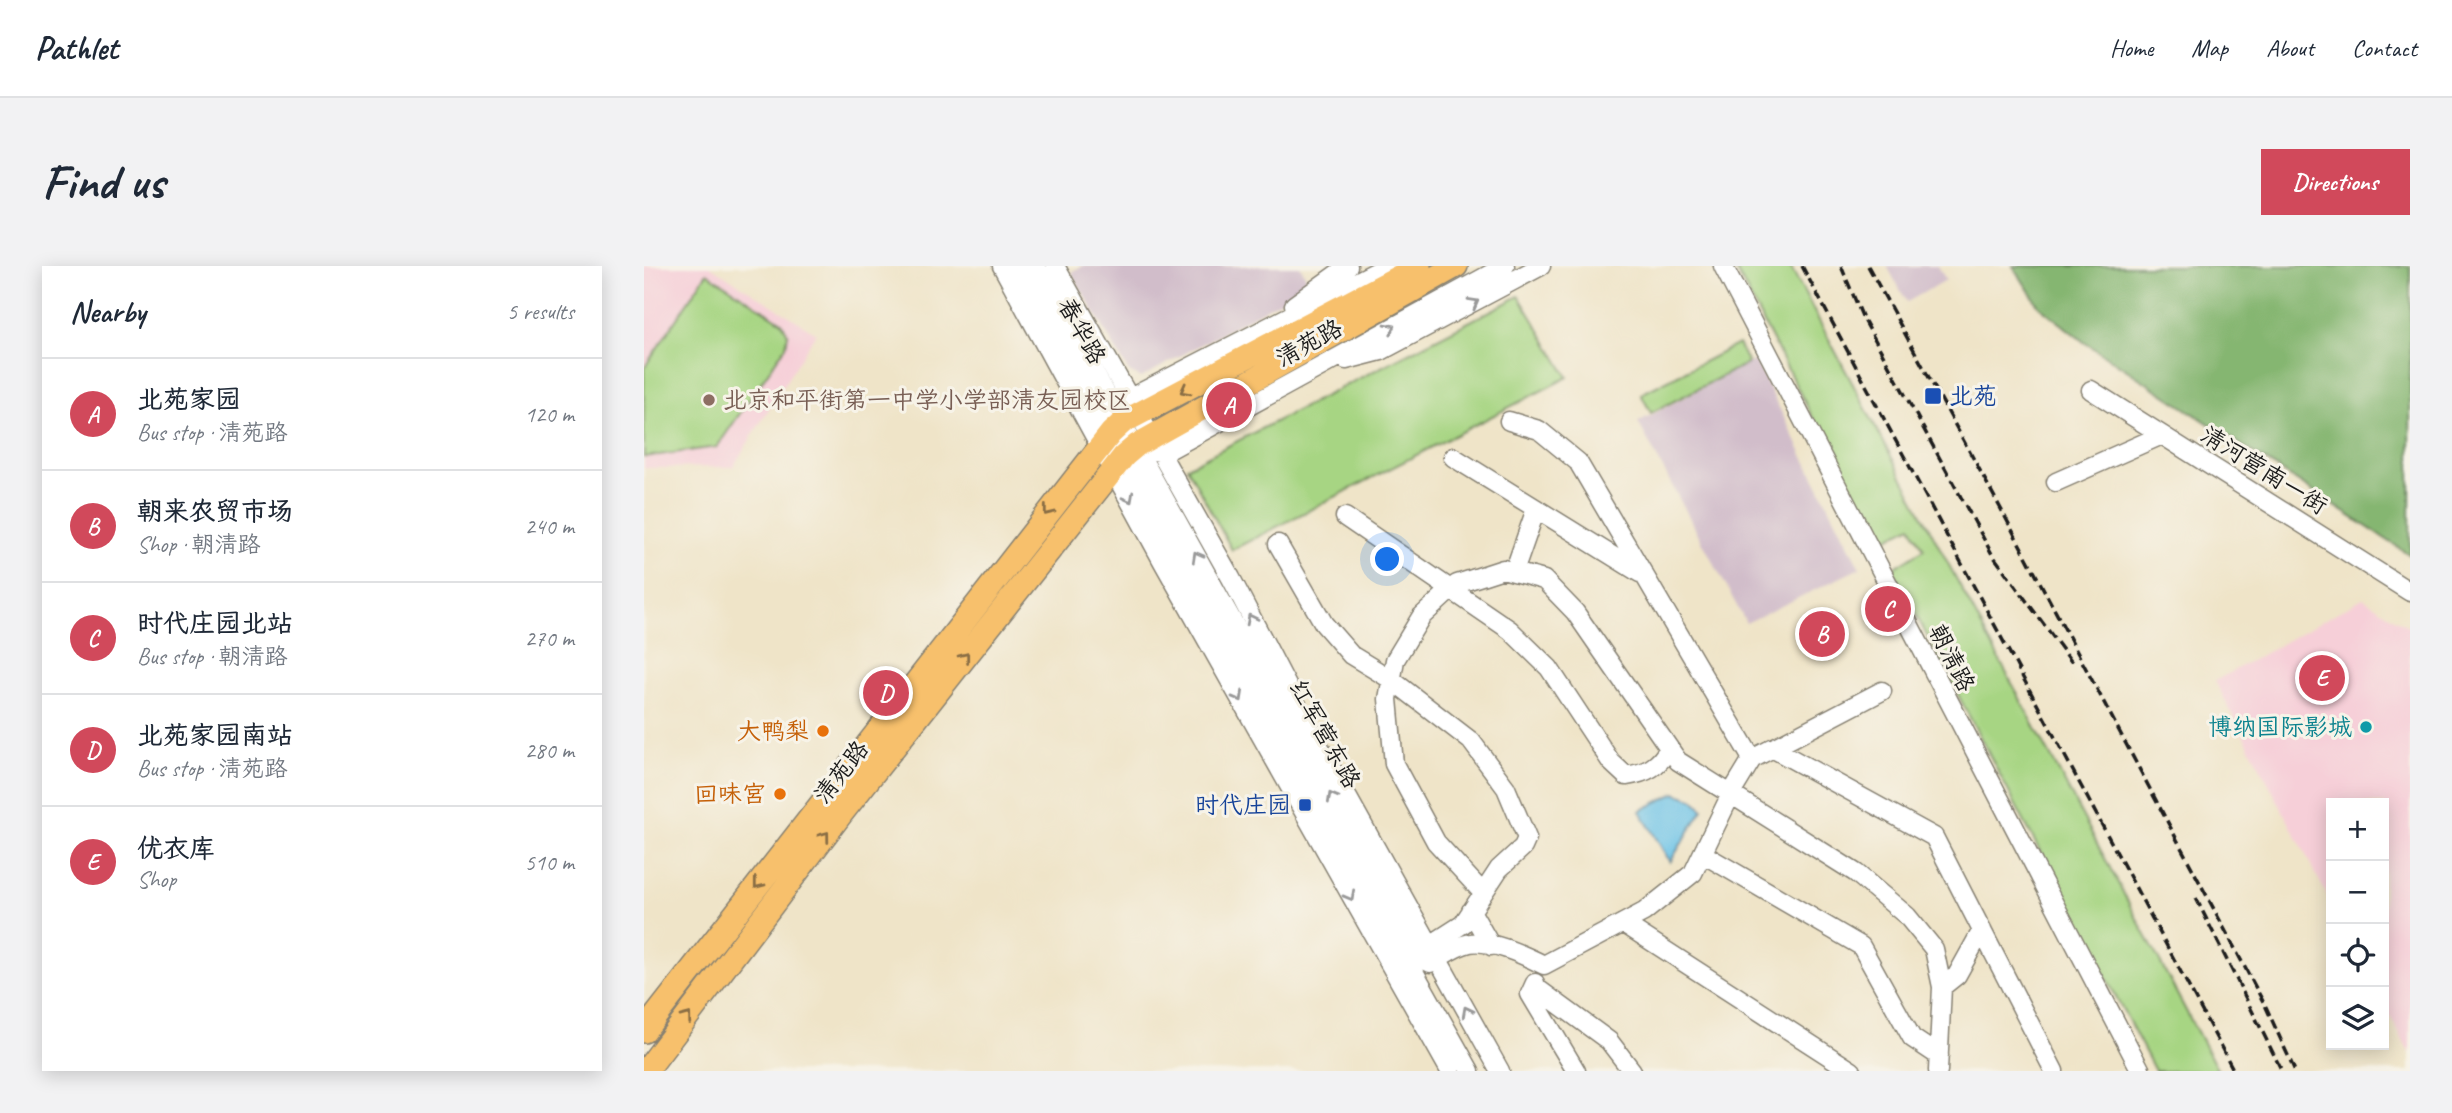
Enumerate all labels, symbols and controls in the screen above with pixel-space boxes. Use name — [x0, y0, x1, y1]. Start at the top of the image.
text: Pathlet — [35, 27, 118, 69]
text: Home — [2110, 33, 2153, 63]
text: Map — [2191, 33, 2228, 63]
text: About — [2266, 33, 2314, 63]
text: Contact — [2352, 33, 2417, 63]
button: Directions — [2261, 149, 2410, 215]
text: Find us — [42, 151, 164, 213]
street label: 春华路 — [1051, 292, 1113, 370]
text: Nearby — [70, 293, 146, 331]
text: 5 results — [507, 297, 574, 326]
one-way arrow — [1467, 298, 1479, 311]
street label: 清苑路 — [1270, 312, 1348, 374]
one-way arrow — [1384, 322, 1397, 336]
pin: A — [1206, 379, 1252, 431]
place label: 北苑 — [1949, 381, 1997, 411]
one-way arrow — [1180, 382, 1193, 395]
text: 北苑家园 — [137, 383, 241, 416]
place label: 北京和平街第一中学小学部清友园校区 — [723, 385, 1131, 415]
marker: 北苑 — [1923, 386, 1943, 406]
marker: 北京和平街第一中学小学部清友园校区 — [701, 392, 717, 408]
text: A — [87, 400, 99, 429]
text: 120 m — [525, 400, 574, 429]
text: Bus stop · 清苑路 — [137, 418, 288, 447]
street label: 清河营南一街 — [2195, 419, 2333, 521]
one-way arrow — [1121, 491, 1134, 503]
text: 朝来农贸市场 — [137, 495, 293, 528]
one-way arrow — [1044, 503, 1057, 516]
text: B — [87, 512, 99, 541]
text: 240 m — [525, 512, 574, 541]
text: Shop · 朝清路 — [137, 530, 261, 559]
your location — [1370, 542, 1404, 576]
one-way arrow — [1192, 550, 1205, 563]
pin: C — [1865, 583, 1911, 635]
text: 时代庄园北站 — [137, 607, 293, 640]
pin: B — [1799, 608, 1845, 660]
one-way arrow — [1246, 613, 1260, 626]
street label: 朝清路 — [1922, 619, 1982, 697]
text: C — [88, 624, 98, 653]
text: 270 m — [525, 624, 574, 653]
text: Bus stop · 朝清路 — [137, 642, 288, 671]
one-way arrow — [957, 652, 969, 665]
pin: E — [2299, 652, 2345, 704]
pin: D — [863, 667, 909, 719]
street label: 红军营东路 — [1283, 674, 1367, 794]
one-way arrow — [1231, 690, 1244, 702]
place label: 博纳国际影城 — [2208, 712, 2352, 742]
place label: 大鸭梨 — [737, 716, 809, 746]
text: 北苑家园南站 — [137, 719, 293, 752]
marker: 博纳国际影城 — [2358, 719, 2374, 735]
marker: 大鸭梨 — [815, 723, 831, 739]
street label: 清苑路 — [807, 734, 875, 810]
text: D — [86, 736, 100, 765]
text: 280 m — [525, 736, 574, 765]
text: Bus stop · 清苑路 — [137, 754, 288, 783]
place label: 回味宫 — [694, 779, 766, 809]
marker: 回味宫 — [772, 786, 788, 802]
place label: 时代庄园 — [1195, 790, 1291, 820]
one-way arrow — [1327, 792, 1340, 804]
marker: 时代庄园 — [1297, 797, 1313, 813]
map controls — [2326, 798, 2389, 1050]
button: + — [2326, 798, 2389, 861]
one-way arrow — [816, 831, 829, 843]
text: 优衣库 — [137, 832, 215, 865]
text: E — [87, 848, 99, 877]
text: 510 m — [525, 848, 574, 877]
button: − — [2326, 861, 2389, 924]
text: Shop — [137, 865, 176, 894]
one-way arrow — [754, 877, 767, 889]
one-way arrow — [1342, 888, 1355, 901]
button: locate — [2326, 924, 2389, 987]
button: layers — [2326, 987, 2389, 1050]
one-way arrow — [1462, 1006, 1476, 1018]
one-way arrow — [679, 1012, 691, 1024]

